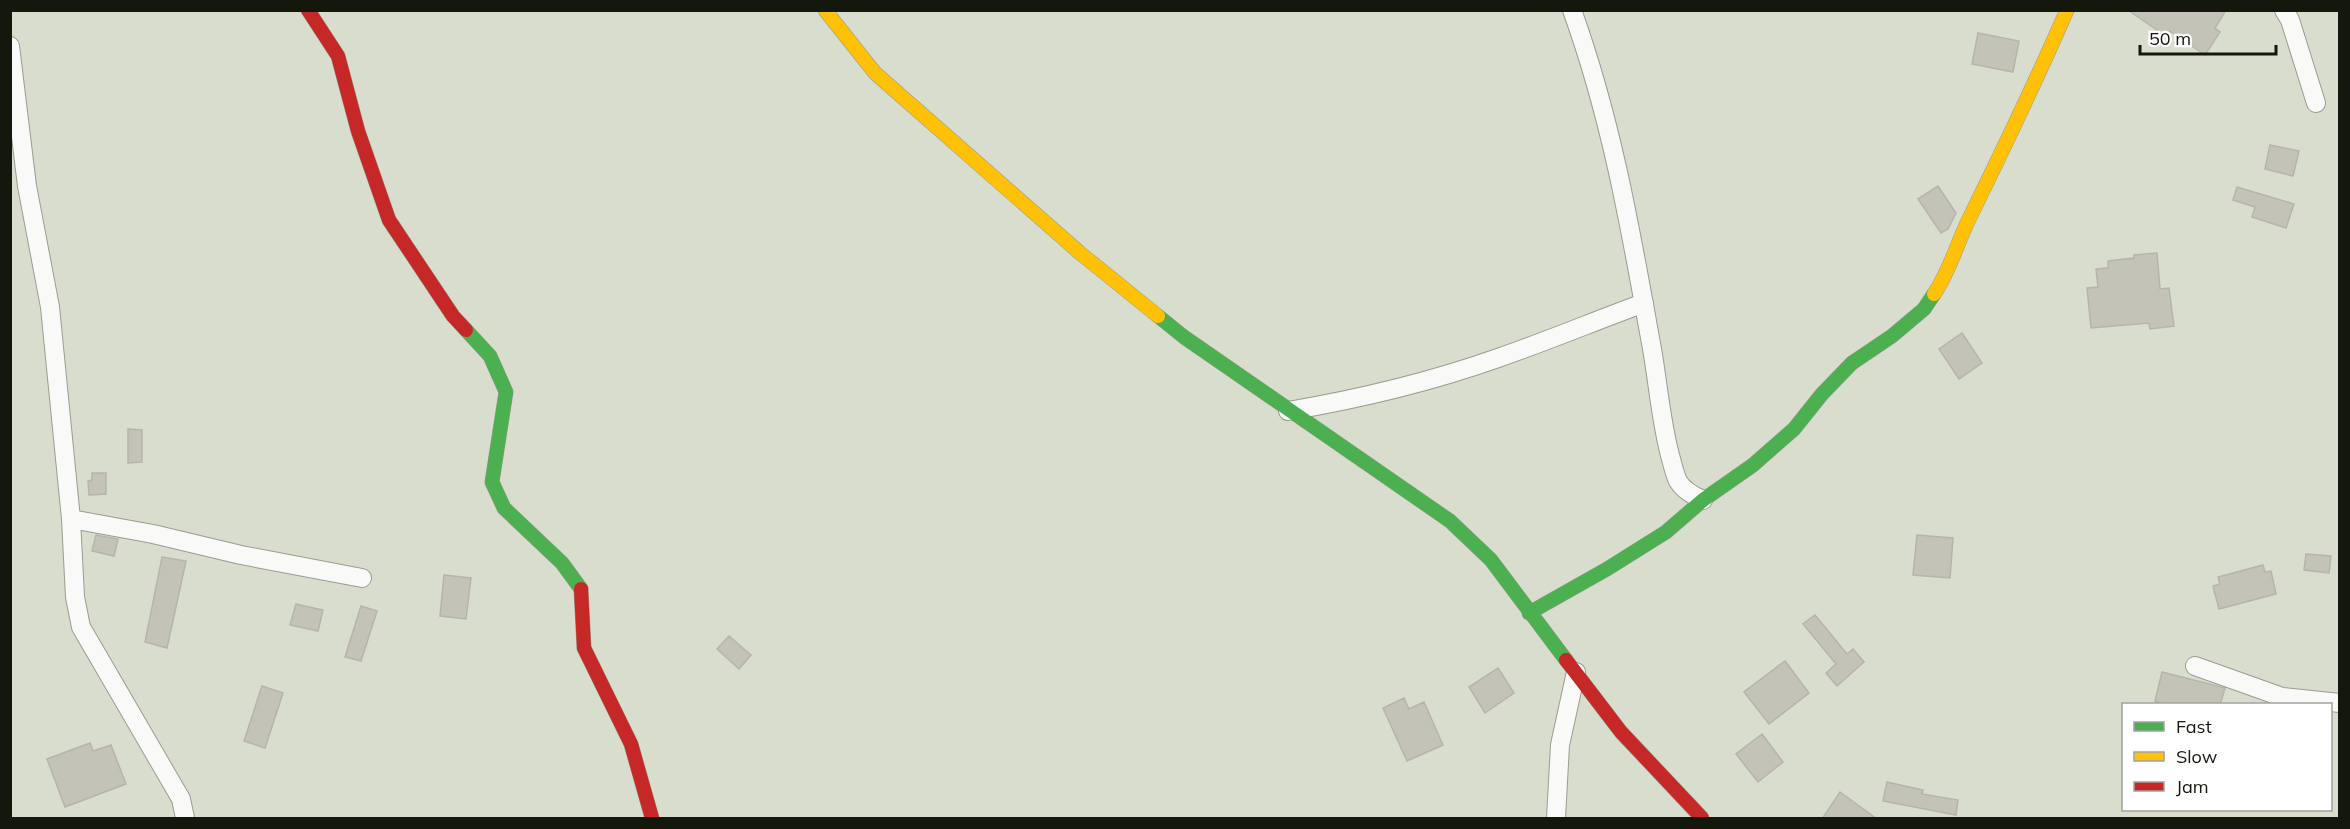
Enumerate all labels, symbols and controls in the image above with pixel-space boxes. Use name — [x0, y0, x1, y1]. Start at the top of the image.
scale bar — [2140, 18, 2276, 56]
text: 50 m — [2149, 27, 2191, 50]
legend — [2122, 703, 2332, 811]
text: Fast — [2176, 715, 2212, 738]
text: Slow — [2176, 745, 2218, 768]
text: Jam — [2176, 775, 2209, 798]

